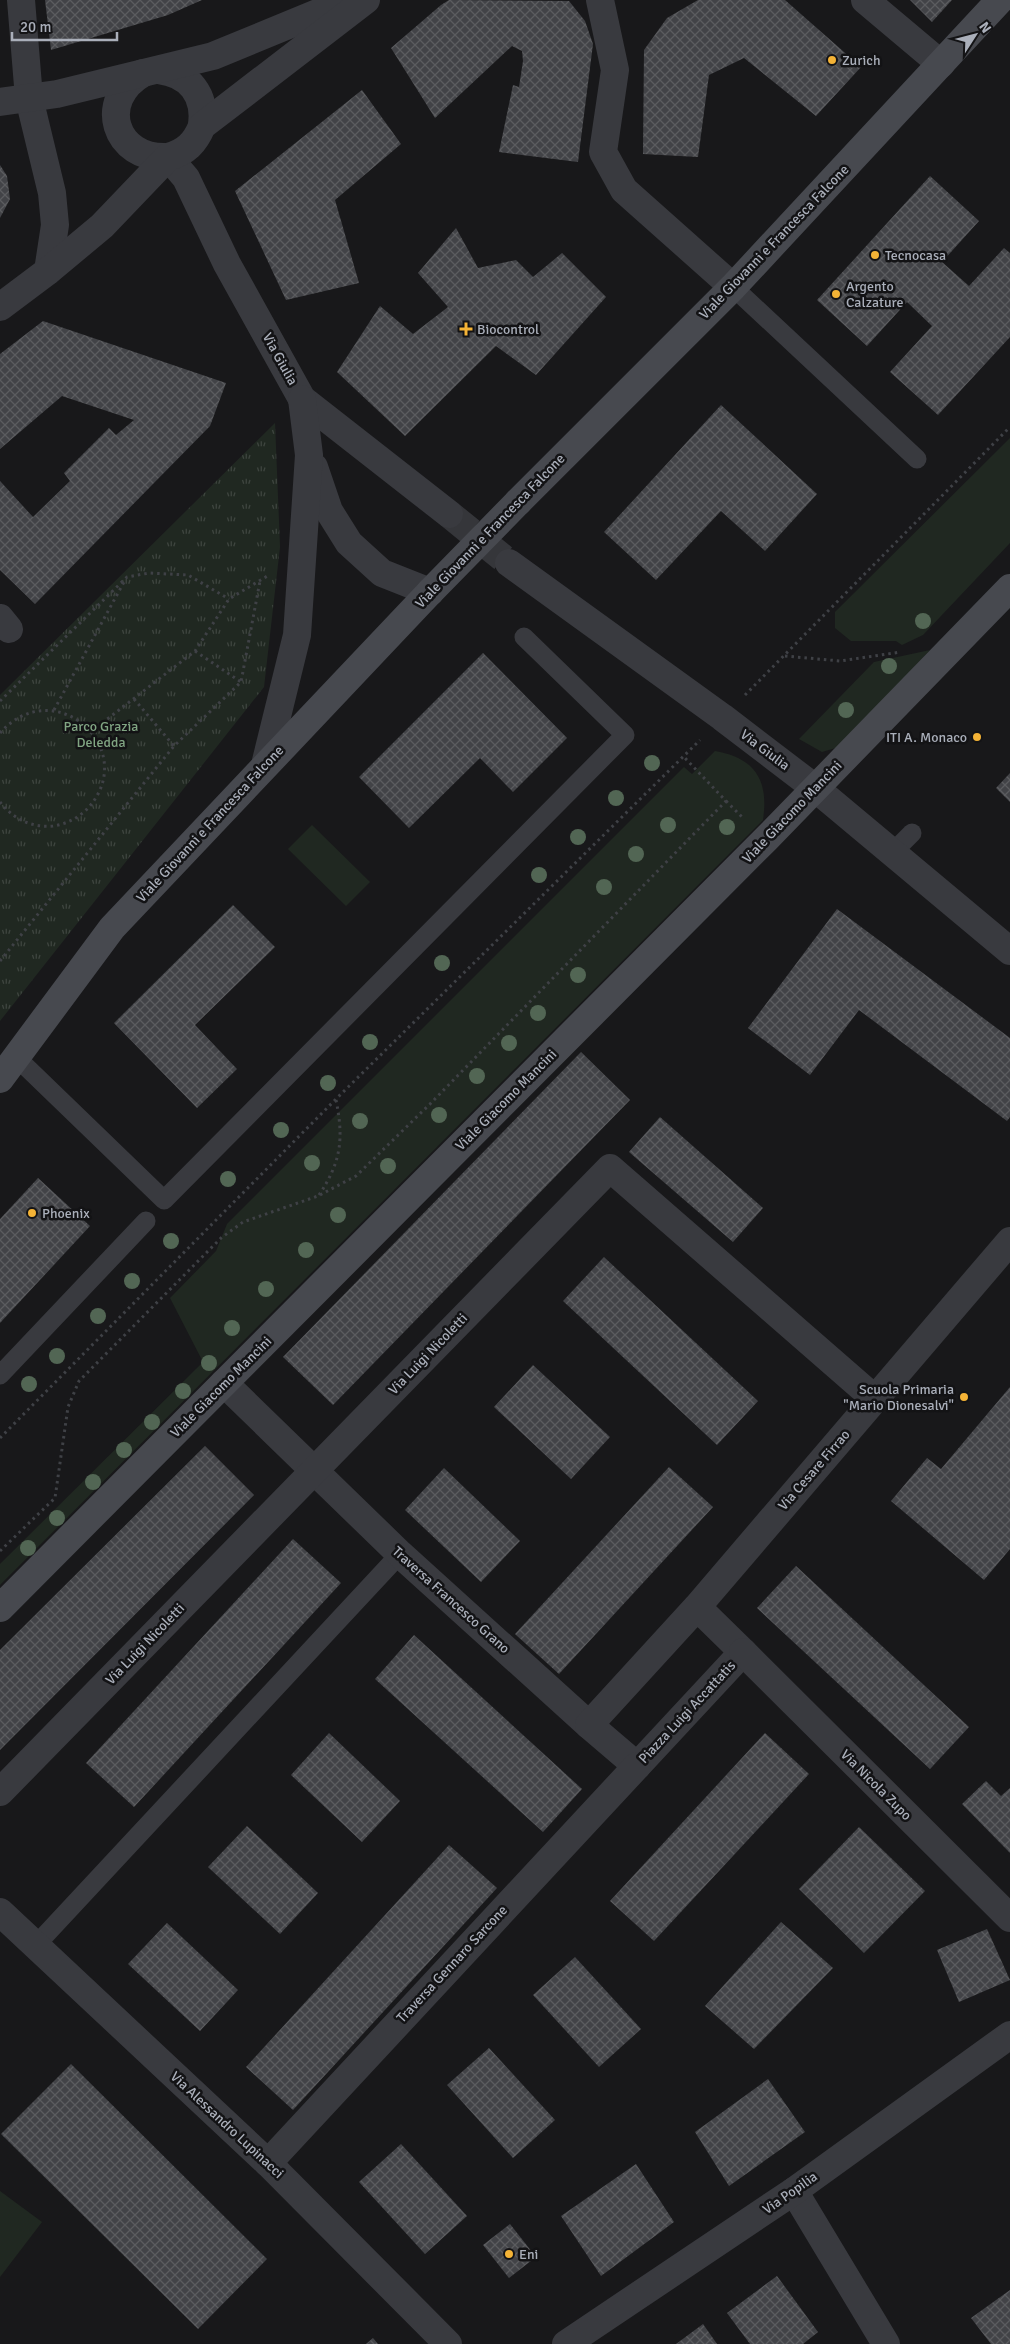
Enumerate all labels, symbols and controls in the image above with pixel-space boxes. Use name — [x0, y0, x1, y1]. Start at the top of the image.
scale bar — [12, 10, 118, 42]
north arrow — [950, 10, 1000, 60]
text: 20 m — [20, 18, 51, 36]
text: N — [975, 19, 995, 37]
place label: Zurich — [842, 52, 881, 69]
marker: Zurich — [826, 54, 838, 66]
street label: Viale Giovanni e Francesca Falcone — [696, 161, 852, 323]
place label: Tecnocasa — [885, 247, 946, 264]
marker: Tecnocasa — [869, 249, 881, 261]
place label: Argento Calzature — [846, 278, 903, 311]
marker: Argento Calzature — [830, 288, 842, 300]
place label: Biocontrol — [477, 321, 539, 338]
marker: Biocontrol — [459, 322, 473, 336]
street label: Via Giulia — [259, 330, 301, 388]
street label: Viale Giovanni e Francesca Falcone — [412, 450, 568, 612]
park label: Parco Grazia Deledda — [64, 718, 138, 751]
street label: Via Giulia — [737, 726, 793, 774]
place label: ITI A. Monaco — [886, 729, 967, 746]
marker: ITI A. Monaco — [971, 731, 983, 743]
street label: Viale Giovanni e Francesca Falcone — [133, 742, 287, 906]
street label: Viale Giacomo Mancini — [739, 757, 845, 867]
street label: Viale Giacomo Mancini — [452, 1046, 560, 1154]
place label: Phoenix — [42, 1205, 90, 1222]
marker: Phoenix — [26, 1207, 38, 1219]
street label: Via Luigi Nicoletti — [385, 1310, 471, 1398]
street label: Viale Giacomo Mancini — [167, 1333, 275, 1441]
place label: Scuola Primaria "Mario Dionesalvi" — [843, 1381, 954, 1414]
marker: Scuola Primaria "Mario Dionesalvi" — [958, 1391, 970, 1403]
street label: Via Cesare Firrao — [774, 1426, 854, 1514]
street label: Traversa Francesco Grano — [389, 1543, 513, 1657]
street label: Via Luigi Nicoletti — [102, 1600, 188, 1688]
street label: Piazza Luigi Accattatis — [635, 1657, 739, 1767]
street label: Via Nicola Zupo — [837, 1746, 915, 1824]
street label: Traversa Gennaro Sarcone — [393, 1902, 511, 2026]
street label: Via Alessandro Lupinacci — [167, 2068, 287, 2182]
street label: Via Popilia — [759, 2168, 821, 2218]
place label: Eni — [519, 2246, 538, 2263]
marker: Eni — [503, 2248, 515, 2260]

